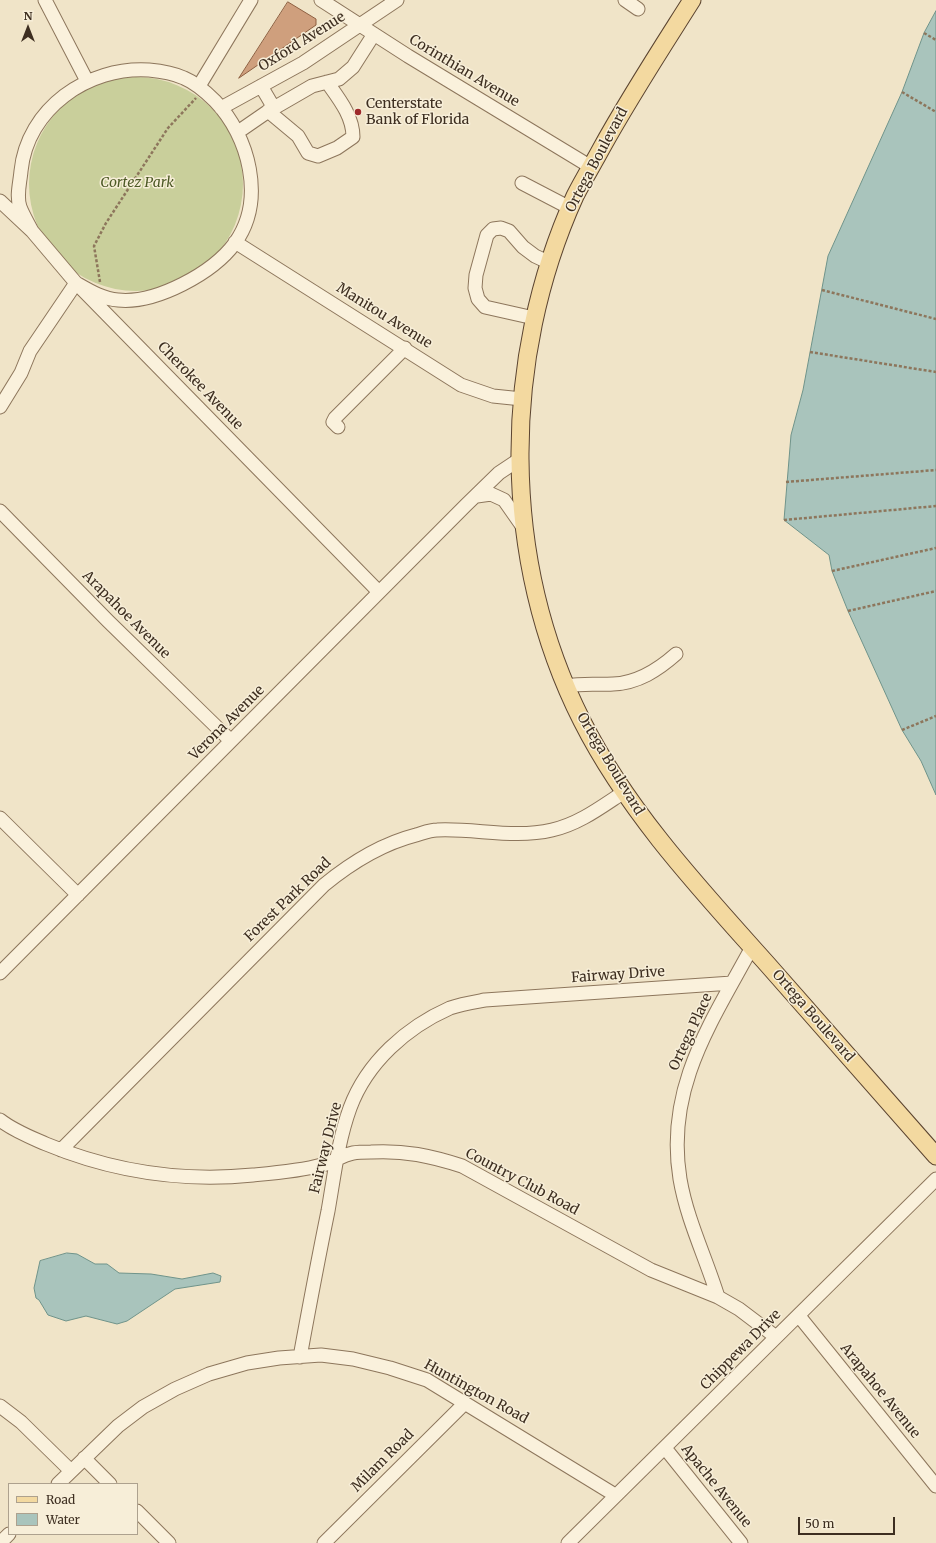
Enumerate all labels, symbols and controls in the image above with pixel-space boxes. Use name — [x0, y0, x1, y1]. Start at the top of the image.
north arrow — [8, 8, 48, 48]
text: N — [24, 9, 32, 23]
street label: Oxford Avenue — [256, 9, 348, 75]
street label: Corinthian Avenue — [406, 32, 522, 110]
place label: Centerstate Bank of Florida — [366, 96, 469, 128]
street label: Ortega Boulevard — [562, 105, 632, 215]
marker: Centerstate Bank of Florida — [353, 107, 363, 117]
park label: Cortez Park — [100, 175, 174, 191]
street label: Manitou Avenue — [333, 280, 435, 352]
street label: Cherokee Avenue — [154, 339, 246, 433]
street label: Arapahoe Avenue — [79, 568, 173, 662]
street label: Verona Avenue — [186, 682, 268, 764]
street label: Ortega Boulevard — [573, 710, 647, 818]
street label: Forest Park Road — [241, 855, 335, 945]
street label: Fairway Drive — [571, 963, 665, 987]
street label: Ortega Boulevard — [768, 967, 858, 1065]
street label: Ortega Place — [666, 991, 716, 1073]
street label: Fairway Drive — [307, 1101, 345, 1195]
street label: Country Club Road — [462, 1145, 582, 1219]
street label: Chippewa Drive — [697, 1306, 785, 1394]
street label: Arapahoe Avenue — [837, 1340, 923, 1442]
street label: Huntington Road — [421, 1356, 531, 1428]
street label: Milam Road — [348, 1426, 418, 1496]
street label: Apache Avenue — [677, 1441, 755, 1531]
legend — [8, 1483, 138, 1535]
text: Road — [46, 1492, 75, 1507]
scale bar — [800, 1509, 897, 1535]
text: Water — [46, 1512, 80, 1527]
text: 50 m — [805, 1516, 834, 1531]

